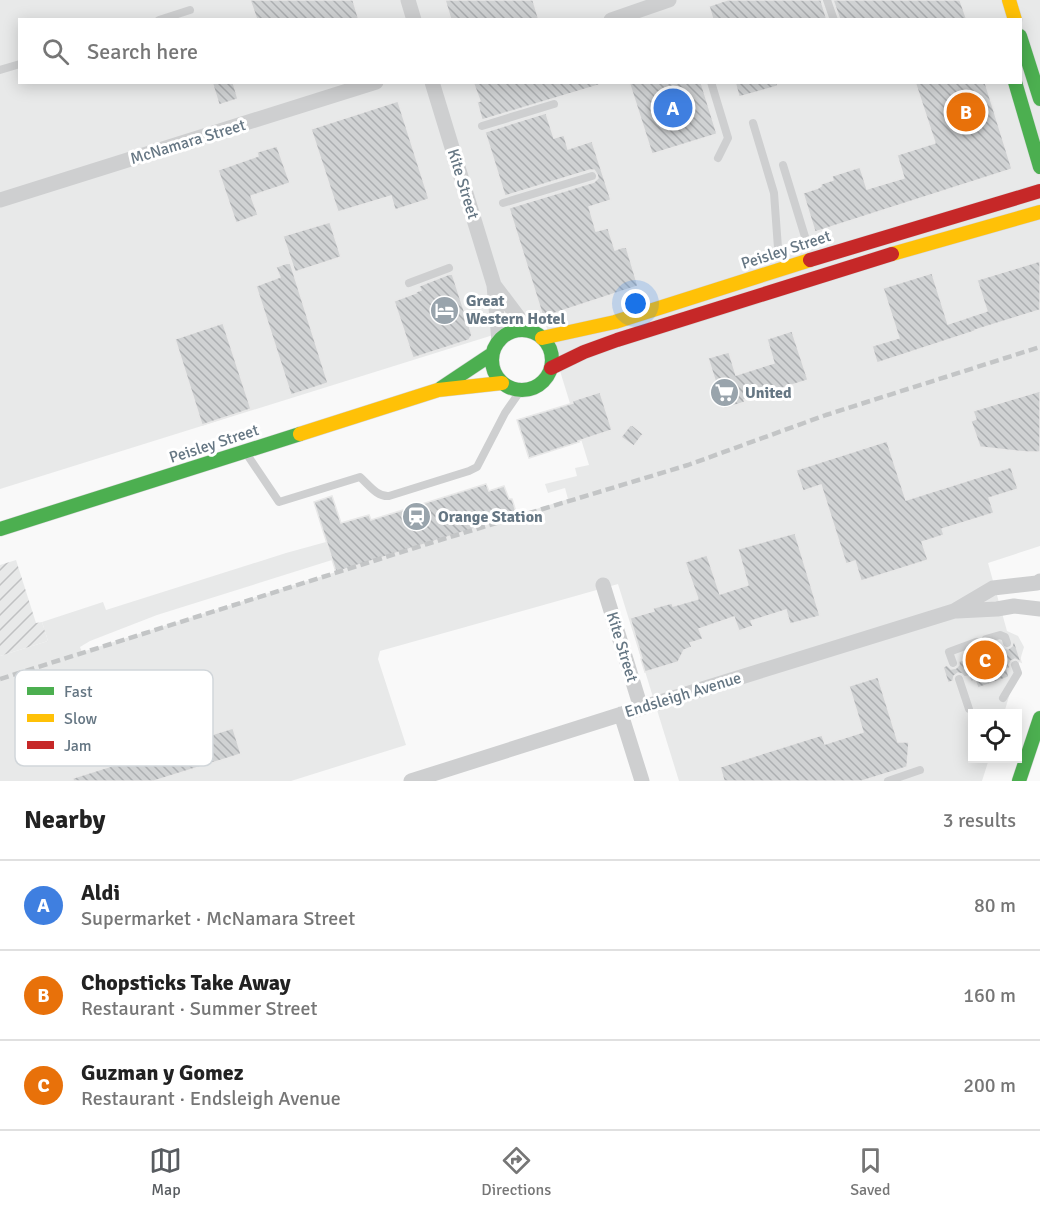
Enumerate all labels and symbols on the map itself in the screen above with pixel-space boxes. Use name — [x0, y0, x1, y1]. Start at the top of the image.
pin: A — [654, 86, 692, 130]
pin: B — [946, 90, 986, 134]
street label: McNamara Street — [128, 115, 248, 169]
street label: Kite Street — [443, 146, 483, 222]
street label: Peisley Street — [739, 226, 834, 274]
your location — [621, 289, 650, 318]
place label: Great Western Hotel — [466, 291, 565, 329]
hotel icon: Great Western Hotel — [429, 294, 461, 326]
supermarket icon: United — [708, 377, 740, 409]
place label: United — [745, 383, 792, 403]
street label: Peisley Street — [167, 420, 262, 468]
station icon: Orange Station — [401, 501, 433, 533]
place label: Orange Station — [438, 507, 543, 527]
street label: Kite Street — [602, 609, 642, 685]
pin: C — [966, 638, 1004, 682]
street label: Endsleigh Avenue — [622, 668, 744, 722]
legend — [15, 670, 213, 766]
text: Fast — [64, 682, 93, 702]
text: Slow — [64, 709, 98, 729]
text: Jam — [64, 736, 92, 756]

